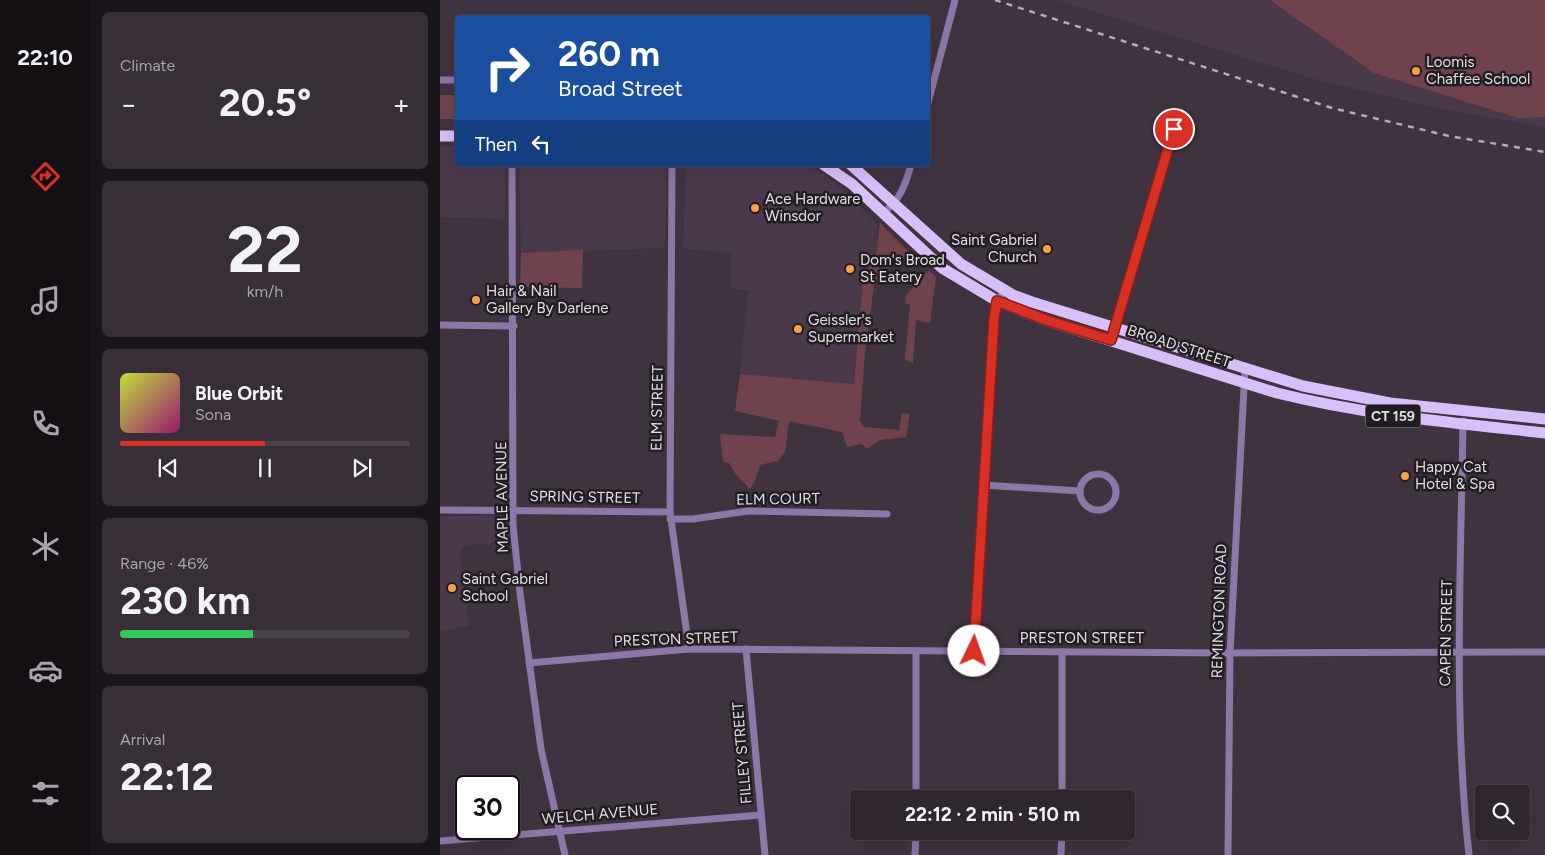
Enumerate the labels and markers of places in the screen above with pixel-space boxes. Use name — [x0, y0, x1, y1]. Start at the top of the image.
place label: Loomis Chaffee School — [1426, 53, 1530, 88]
marker: Loomis Chaffee School — [1410, 65, 1422, 77]
pin — [1153, 108, 1195, 150]
place label: Ace Hardware Winsdor — [765, 190, 860, 225]
marker: Ace Hardware Winsdor — [749, 202, 761, 214]
place label: Saint Gabriel Church — [951, 231, 1037, 266]
marker: Saint Gabriel Church — [1041, 243, 1053, 255]
place label: Dom's Broad St Eatery — [860, 251, 945, 286]
marker: Dom's Broad St Eatery — [844, 263, 856, 275]
place label: Hair & Nail Gallery By Darlene — [486, 282, 608, 317]
marker: Hair & Nail Gallery By Darlene — [470, 294, 482, 306]
place label: Geissler's Supermarket — [808, 311, 894, 346]
marker: Geissler's Supermarket — [792, 323, 804, 335]
place label: Happy Cat Hotel & Spa — [1415, 458, 1495, 493]
marker: Happy Cat Hotel & Spa — [1399, 470, 1411, 482]
place label: Saint Gabriel School — [462, 570, 548, 605]
marker: Saint Gabriel School — [446, 582, 458, 594]

